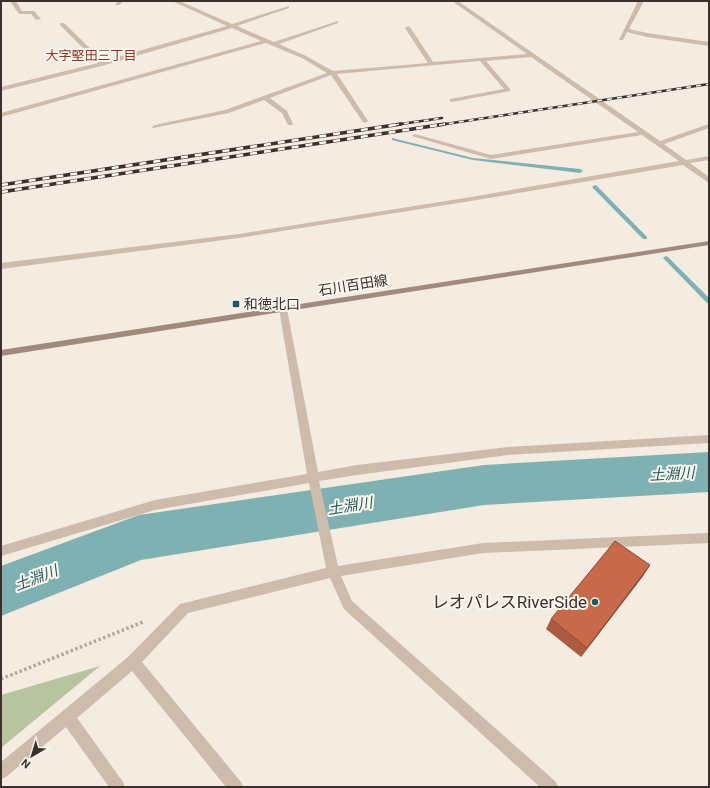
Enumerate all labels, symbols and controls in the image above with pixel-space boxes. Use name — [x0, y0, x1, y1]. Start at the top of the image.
district label: 大字堅田三丁目 — [45, 48, 137, 63]
street label: 石川百田線 — [317, 272, 389, 298]
place label: 和徳北口 — [244, 296, 300, 312]
marker: 和徳北口 — [231, 299, 241, 309]
water label: 土淵川 — [649, 464, 697, 484]
water label: 土淵川 — [326, 493, 376, 518]
water label: 土淵川 — [12, 561, 62, 594]
place label: レオパレスRiverSide — [432, 592, 587, 612]
marker: レオパレスRiverSide — [590, 597, 600, 607]
north arrow — [12, 736, 52, 776]
text: N — [19, 756, 33, 771]

